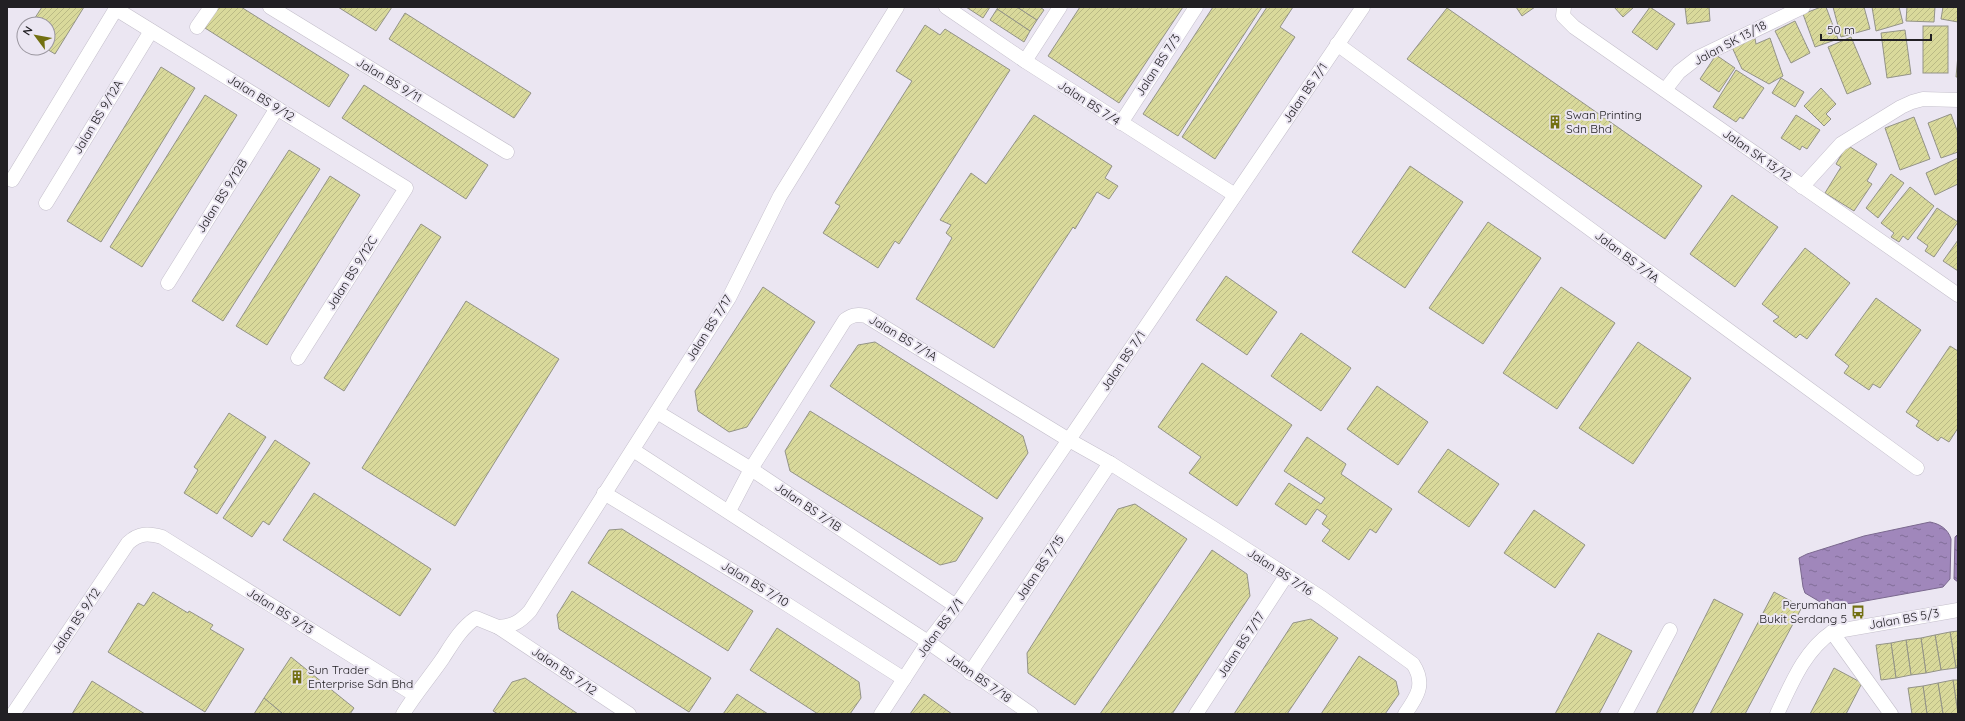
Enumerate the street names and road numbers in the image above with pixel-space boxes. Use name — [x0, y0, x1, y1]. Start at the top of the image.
street label: Jalan SK 13/18 — [1691, 17, 1769, 68]
street label: Jalan BS 7/3 — [1132, 31, 1183, 99]
street label: Jalan BS 9/11 — [354, 54, 425, 105]
street label: Jalan BS 7/1 — [1279, 60, 1330, 126]
street label: Jalan BS 9/12 — [225, 71, 298, 124]
street label: Jalan BS 9/12A — [70, 77, 126, 157]
street label: Jalan BS 7/4 — [1055, 77, 1123, 128]
street label: Jalan SK 13/12 — [1720, 125, 1795, 184]
street label: Jalan BS 9/12B — [193, 156, 250, 235]
street label: Jalan BS 7/1A — [1592, 227, 1663, 286]
street label: Jalan BS 9/12C — [323, 233, 380, 312]
street label: Jalan BS 7/17 — [682, 292, 735, 364]
street label: Jalan BS 7/1A — [866, 311, 940, 364]
street label: Jalan BS 7/1 — [1097, 328, 1148, 394]
street label: Jalan BS 7/1B — [772, 479, 844, 534]
street label: Jalan BS 7/15 — [1012, 532, 1067, 603]
street label: Jalan BS 7/16 — [1245, 545, 1316, 599]
street label: Jalan BS 7/10 — [719, 558, 792, 610]
street label: Jalan BS 9/13 — [244, 584, 316, 637]
street label: Jalan BS 9/12 — [48, 585, 103, 657]
street label: Jalan BS 7/1 — [913, 595, 966, 660]
street label: Jalan BS 5/3 — [1867, 605, 1940, 632]
street label: Jalan BS 7/17 — [1214, 609, 1267, 680]
street label: Jalan BS 7/12 — [529, 643, 600, 698]
street label: Jalan BS 7/18 — [944, 650, 1015, 705]

